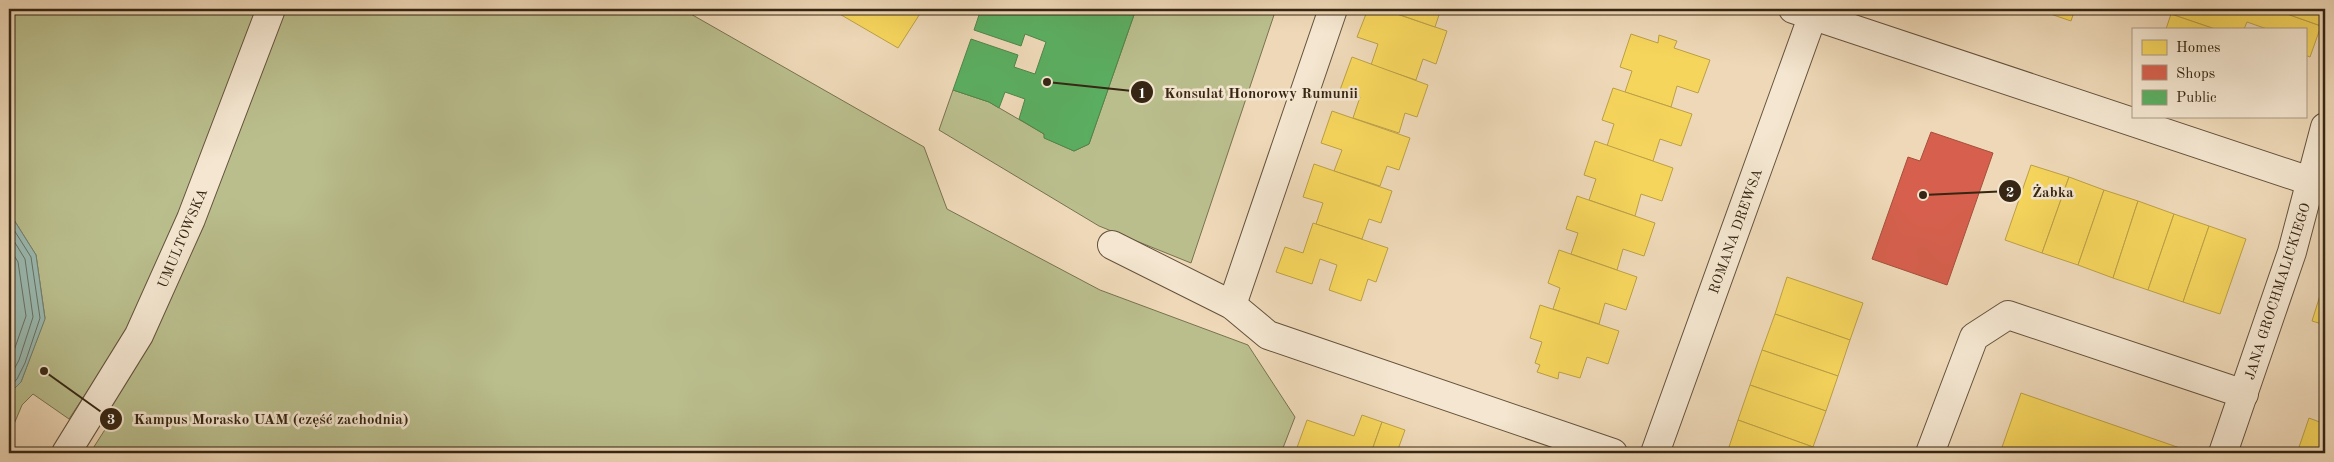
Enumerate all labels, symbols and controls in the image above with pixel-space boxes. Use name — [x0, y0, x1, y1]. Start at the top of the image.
legend — [2132, 28, 2306, 118]
text: Homes — [2176, 41, 2221, 56]
text: Shops — [2176, 67, 2215, 82]
callout: Konsulat Honorowy Rumunii — [1129, 77, 1369, 107]
text: 1 — [1138, 87, 1146, 102]
text: Konsulat Honorowy Rumunii — [1164, 87, 1358, 102]
text: Public — [2176, 91, 2217, 106]
street label: ROMANA DREWSA — [1707, 167, 1765, 296]
callout: Żabka — [1998, 176, 2084, 206]
text: Żabka — [2032, 184, 2074, 201]
street label: UMULTOWSKA — [156, 186, 210, 290]
text: 2 — [2006, 186, 2014, 201]
street label: JANA GROCHMALICKIEGO — [2243, 201, 2313, 381]
callout: Kampus Morasko UAM (część zachodnia) — [99, 404, 418, 434]
text: 3 — [107, 413, 115, 428]
text: Kampus Morasko UAM (część zachodnia) — [134, 413, 408, 428]

